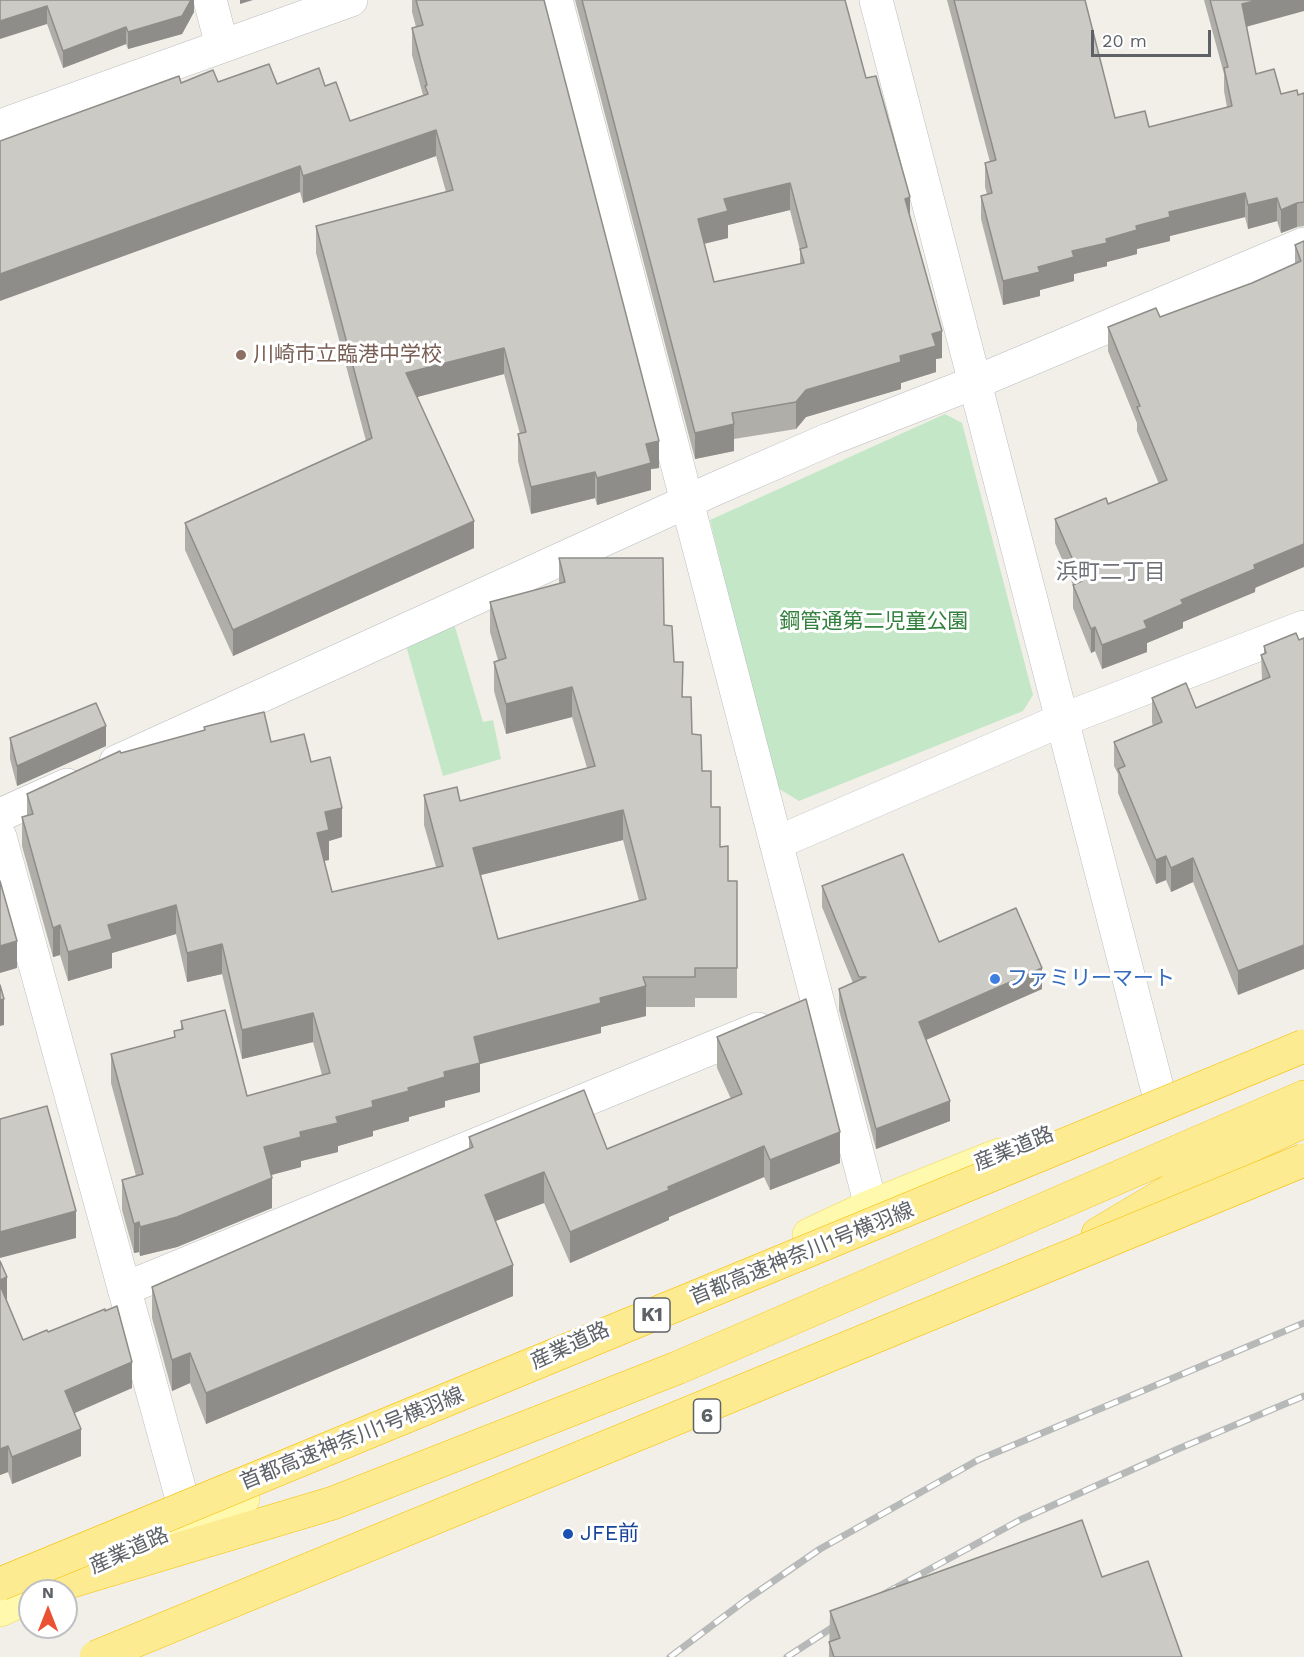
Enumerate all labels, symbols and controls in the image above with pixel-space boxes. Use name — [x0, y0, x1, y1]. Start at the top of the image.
scale bar — [1094, 18, 1214, 56]
text: 20 m — [1102, 30, 1147, 51]
place label: 川崎市立臨港中学校 — [253, 342, 442, 368]
marker: 川崎市立臨港中学校 — [234, 348, 248, 362]
district label: 浜町二丁目 — [1056, 560, 1166, 586]
park label: 鋼管通第二児童公園 — [780, 609, 968, 635]
place label: ファミリーマート — [1007, 966, 1175, 992]
marker: ファミリーマート — [988, 972, 1002, 986]
street label: 産業道路 — [970, 1122, 1058, 1176]
street label: 首都高速神奈川1号横羽線 — [686, 1198, 918, 1310]
road number: K1 — [634, 1298, 670, 1332]
street label: 産業道路 — [527, 1317, 613, 1375]
street label: 首都高速神奈川1号横羽線 — [236, 1383, 468, 1495]
road number: 6 — [694, 1399, 720, 1433]
place label: JFE前 — [580, 1521, 639, 1547]
street label: 産業道路 — [86, 1522, 172, 1580]
marker: JFE前 — [561, 1527, 575, 1541]
north arrow — [18, 1579, 78, 1639]
text: N — [42, 1583, 54, 1602]

